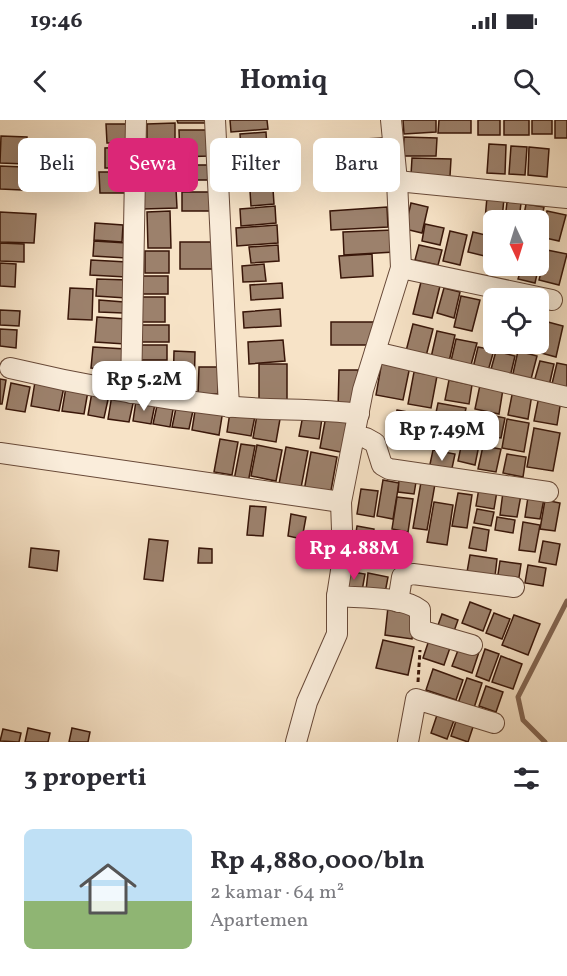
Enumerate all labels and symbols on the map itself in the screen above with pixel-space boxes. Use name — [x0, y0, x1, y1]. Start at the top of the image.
north arrow — [483, 210, 549, 276]
pin: Rp 5.2M — [89, 361, 199, 412]
pin: Rp 7.49M — [380, 411, 504, 462]
pin: Rp 4.88M — [292, 530, 416, 581]

